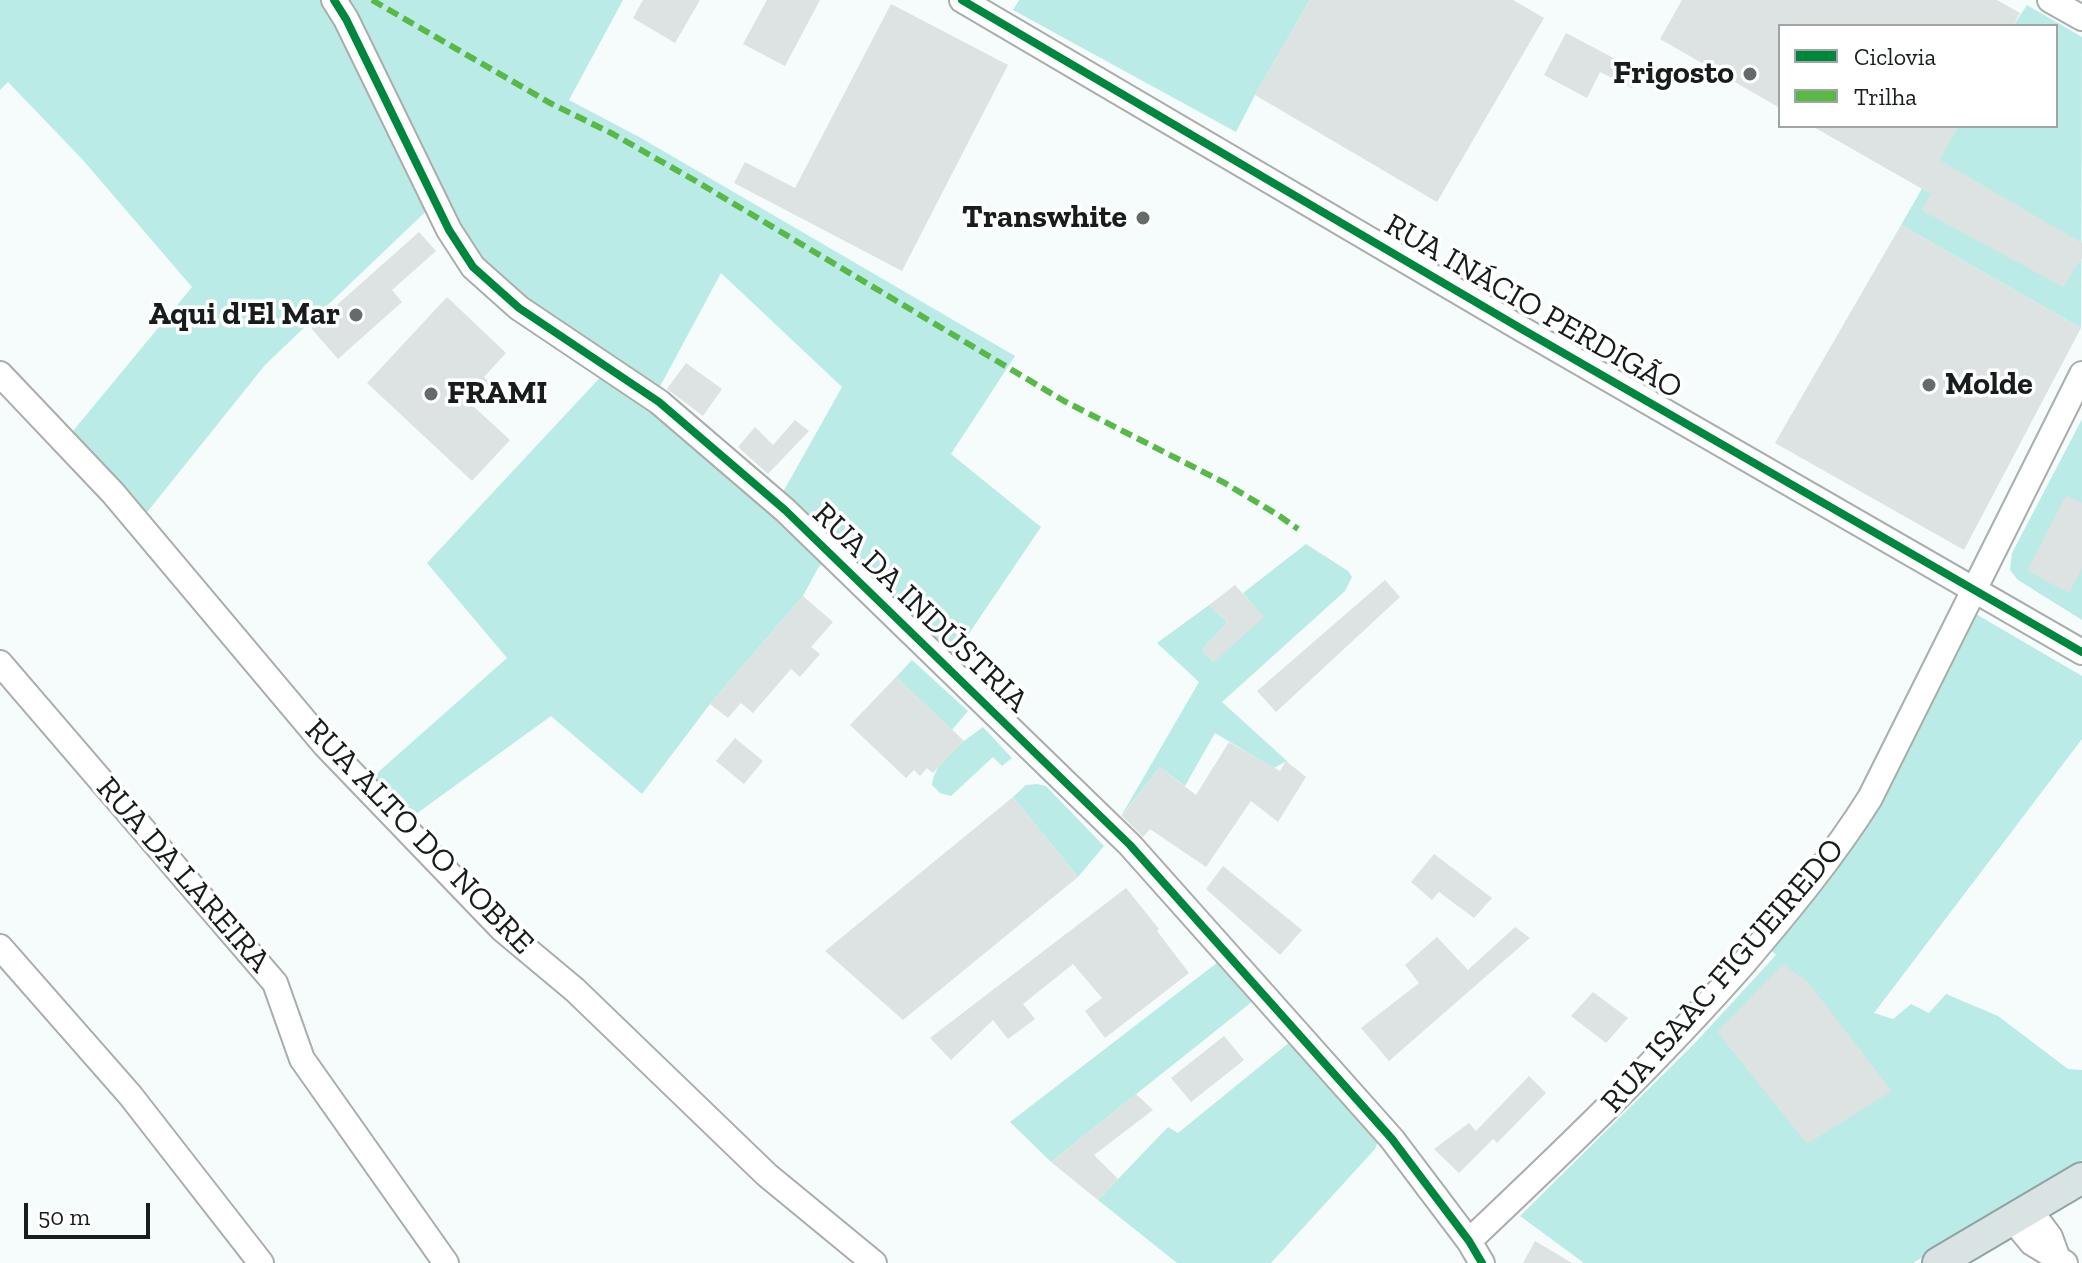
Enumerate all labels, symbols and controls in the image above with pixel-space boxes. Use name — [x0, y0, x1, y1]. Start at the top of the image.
legend — [1778, 24, 2058, 128]
text: Ciclovia — [1854, 42, 1936, 71]
place label: Frigosto — [1613, 55, 1734, 93]
marker: Frigosto — [1741, 65, 1759, 83]
text: Trilha — [1854, 82, 1917, 111]
place label: Transwhite — [962, 199, 1127, 237]
street label: RUA INÁCIO PERDIGÃO — [1377, 206, 1689, 408]
marker: Transwhite — [1134, 209, 1152, 227]
place label: Aqui d'El Mar — [149, 296, 340, 334]
marker: Aqui d'El Mar — [347, 306, 365, 324]
place label: Molde — [1945, 366, 2033, 404]
place label: FRAMI — [447, 375, 548, 413]
marker: Molde — [1920, 376, 1938, 394]
marker: FRAMI — [422, 385, 440, 403]
street label: RUA DA INDÚSTRIA — [804, 495, 1036, 721]
street label: RUA ALTO DO NOBRE — [297, 711, 541, 963]
street label: RUA DA LAREIRA — [88, 770, 278, 980]
street label: RUA ISAAC FIGUEIREDO — [1593, 831, 1853, 1121]
scale bar — [28, 1187, 154, 1237]
text: 50 m — [38, 1202, 90, 1231]

